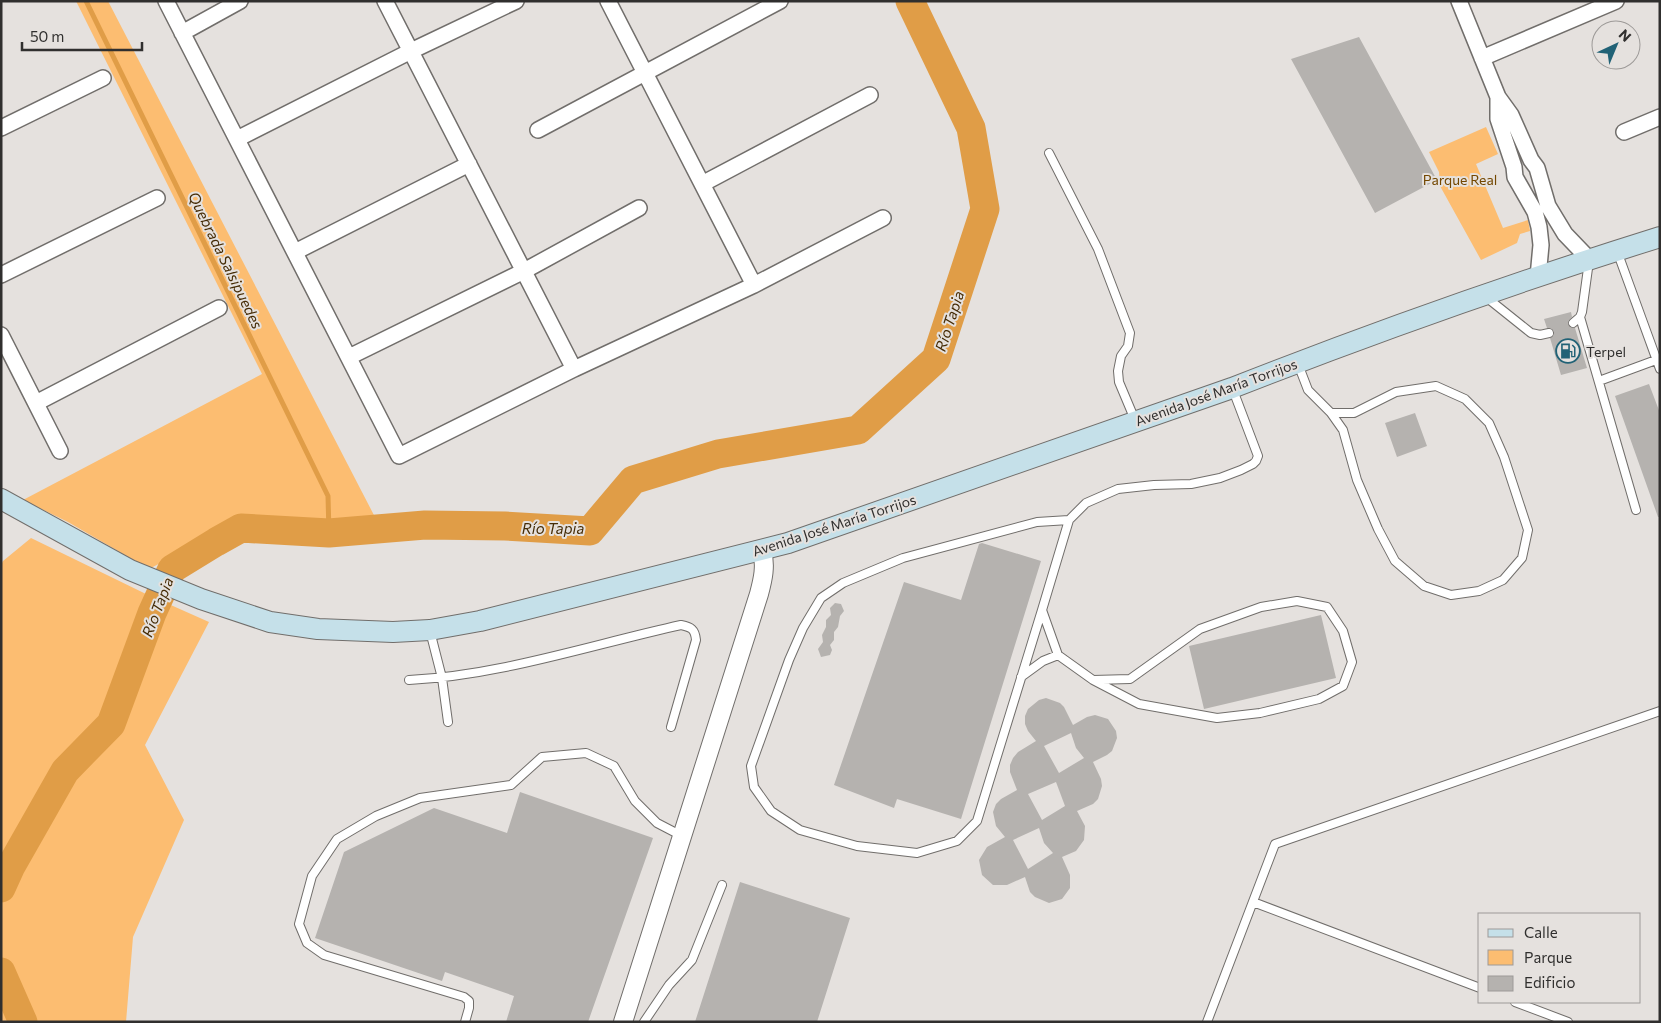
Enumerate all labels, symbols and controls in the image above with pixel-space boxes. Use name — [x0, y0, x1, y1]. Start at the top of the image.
scale bar — [22, 20, 142, 52]
north arrow — [1591, 20, 1641, 70]
text: N — [1616, 26, 1635, 45]
text: 50 m — [30, 27, 64, 45]
park label: Parque Real — [1423, 171, 1497, 188]
water label: Quebrada Salsipuedes — [185, 189, 267, 332]
water label: Río Tapia — [931, 288, 967, 354]
fuel station icon: Terpel — [1555, 338, 1581, 364]
place label: Terpel — [1586, 343, 1626, 360]
street label: Avenida José María Torrijos — [1133, 355, 1299, 429]
street label: Avenida José María Torrijos — [750, 491, 918, 559]
water label: Río Tapia — [522, 519, 584, 537]
water label: Río Tapia — [137, 574, 177, 639]
legend — [1478, 913, 1641, 1003]
text: Calle — [1524, 923, 1558, 941]
text: Parque — [1524, 948, 1572, 966]
text: Edificio — [1524, 973, 1575, 991]

